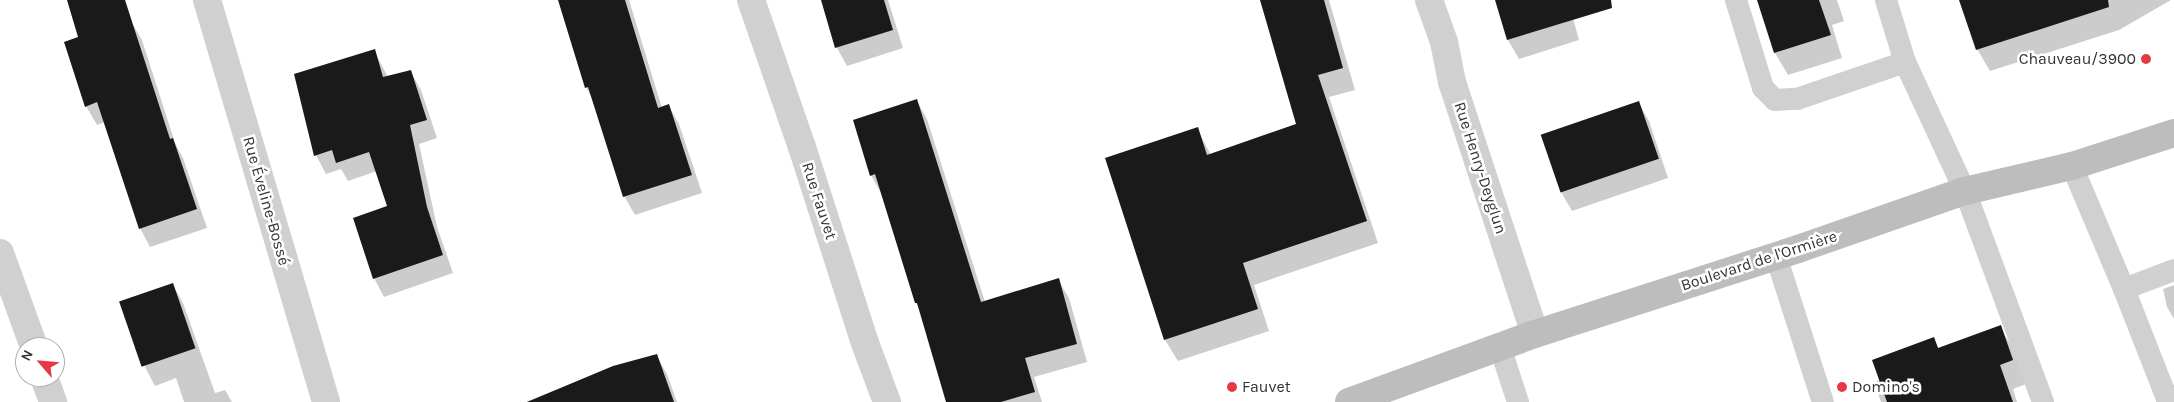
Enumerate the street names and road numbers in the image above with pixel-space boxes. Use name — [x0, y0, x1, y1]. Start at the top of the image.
street label: Rue Henry-Deyglun — [1450, 99, 1510, 237]
street label: Rue Éveline-Bossé — [238, 134, 294, 268]
street label: Rue Fauvet — [797, 160, 841, 242]
street label: Boulevard de l'Ormière — [1678, 227, 1840, 295]

